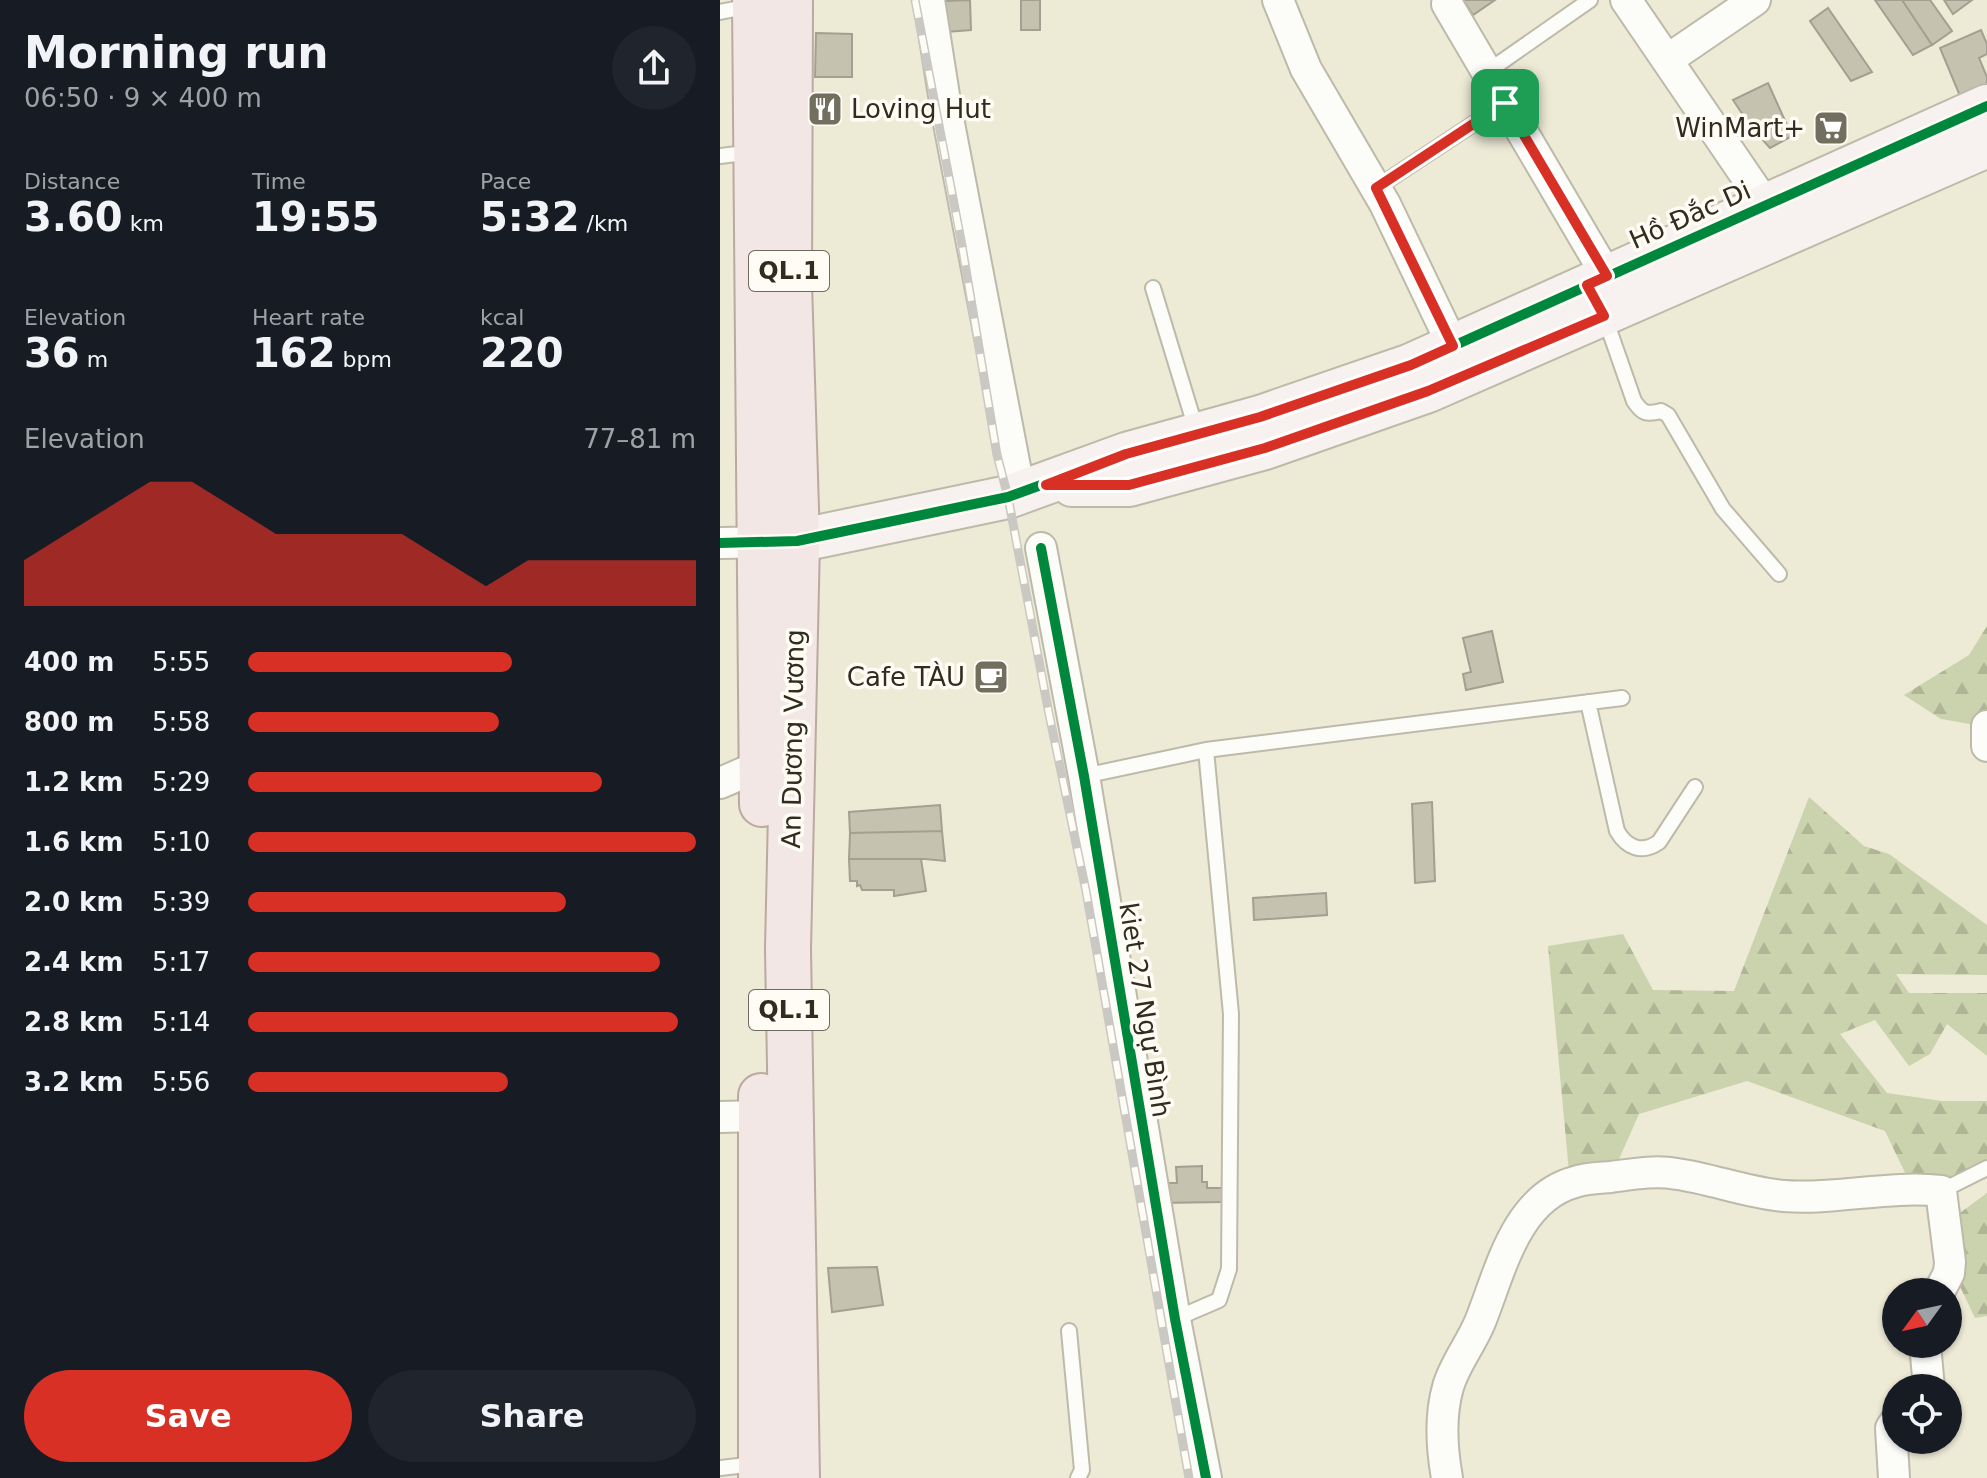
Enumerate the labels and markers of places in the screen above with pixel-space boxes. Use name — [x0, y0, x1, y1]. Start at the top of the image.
pin — [1471, 69, 1539, 137]
restaurant icon: Loving Hut — [806, 90, 844, 128]
place label: Loving Hut — [851, 94, 991, 124]
supermarket icon: WinMart+ — [1812, 109, 1850, 147]
place label: WinMart+ — [1675, 113, 1805, 143]
cafe icon: Cafe TÀU — [972, 658, 1010, 696]
place label: Cafe TÀU — [847, 661, 965, 692]

